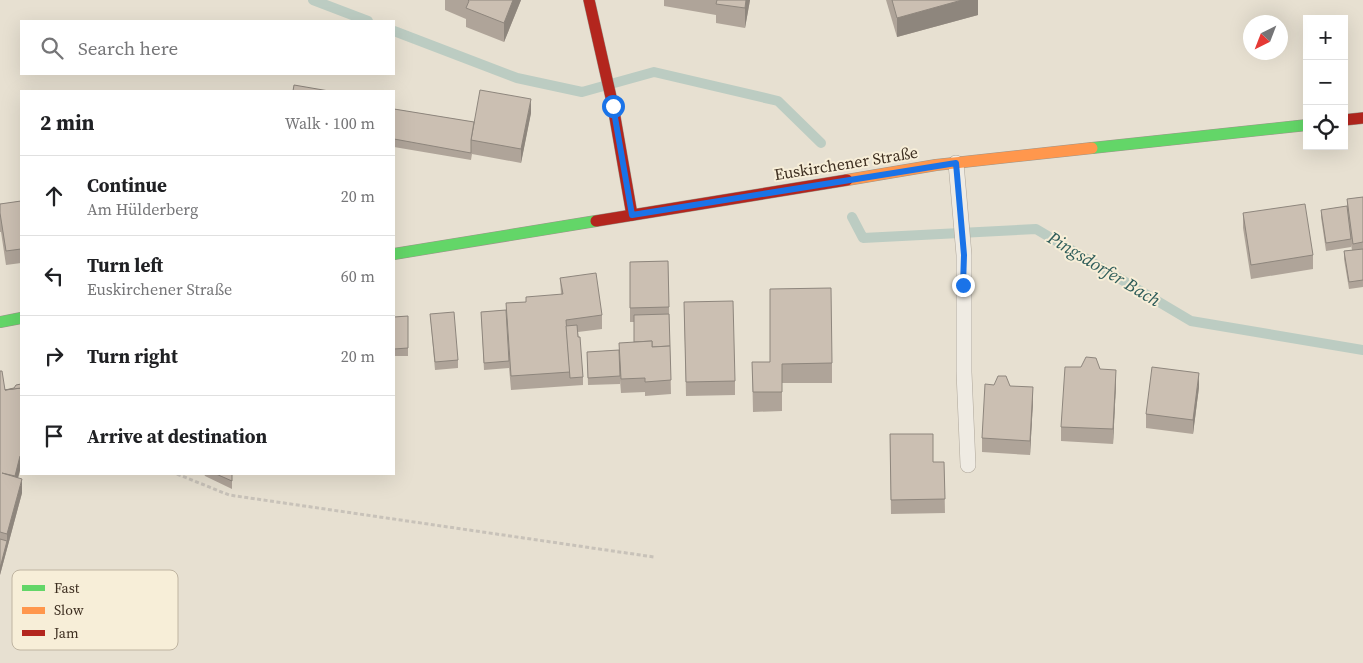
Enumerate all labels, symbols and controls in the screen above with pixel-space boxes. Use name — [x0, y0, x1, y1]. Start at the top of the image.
north arrow — [1243, 15, 1288, 60]
map controls — [1303, 15, 1348, 150]
button: + — [1303, 15, 1348, 60]
search box — [20, 20, 395, 75]
icon: search — [38, 34, 66, 62]
text: Search here — [78, 35, 178, 61]
button: − — [1303, 60, 1348, 105]
route start — [602, 95, 625, 118]
button: locate — [1303, 105, 1348, 150]
text: 2 min — [40, 108, 95, 137]
text: Walk · 100 m — [285, 112, 375, 134]
street label: Euskirchener Straße — [773, 141, 919, 185]
text: Continue — [87, 172, 167, 198]
icon: ahead — [40, 182, 68, 210]
text: 20 m — [341, 185, 375, 207]
text: Am Hülderberg — [87, 198, 198, 220]
water label: Pingsdorfer Bach — [1042, 224, 1166, 312]
text: Turn left — [87, 252, 163, 278]
icon: left — [40, 262, 68, 290]
text: 60 m — [341, 265, 375, 287]
route end — [952, 274, 975, 297]
text: Euskirchener Straße — [87, 278, 232, 300]
icon: right — [40, 342, 68, 370]
text: Turn right — [87, 343, 178, 369]
text: 20 m — [341, 345, 375, 367]
icon: arrive — [40, 422, 68, 450]
text: Arrive at destination — [87, 423, 267, 449]
legend — [12, 570, 178, 650]
text: Fast — [54, 578, 80, 598]
text: Slow — [54, 600, 84, 620]
text: Jam — [53, 623, 79, 643]

